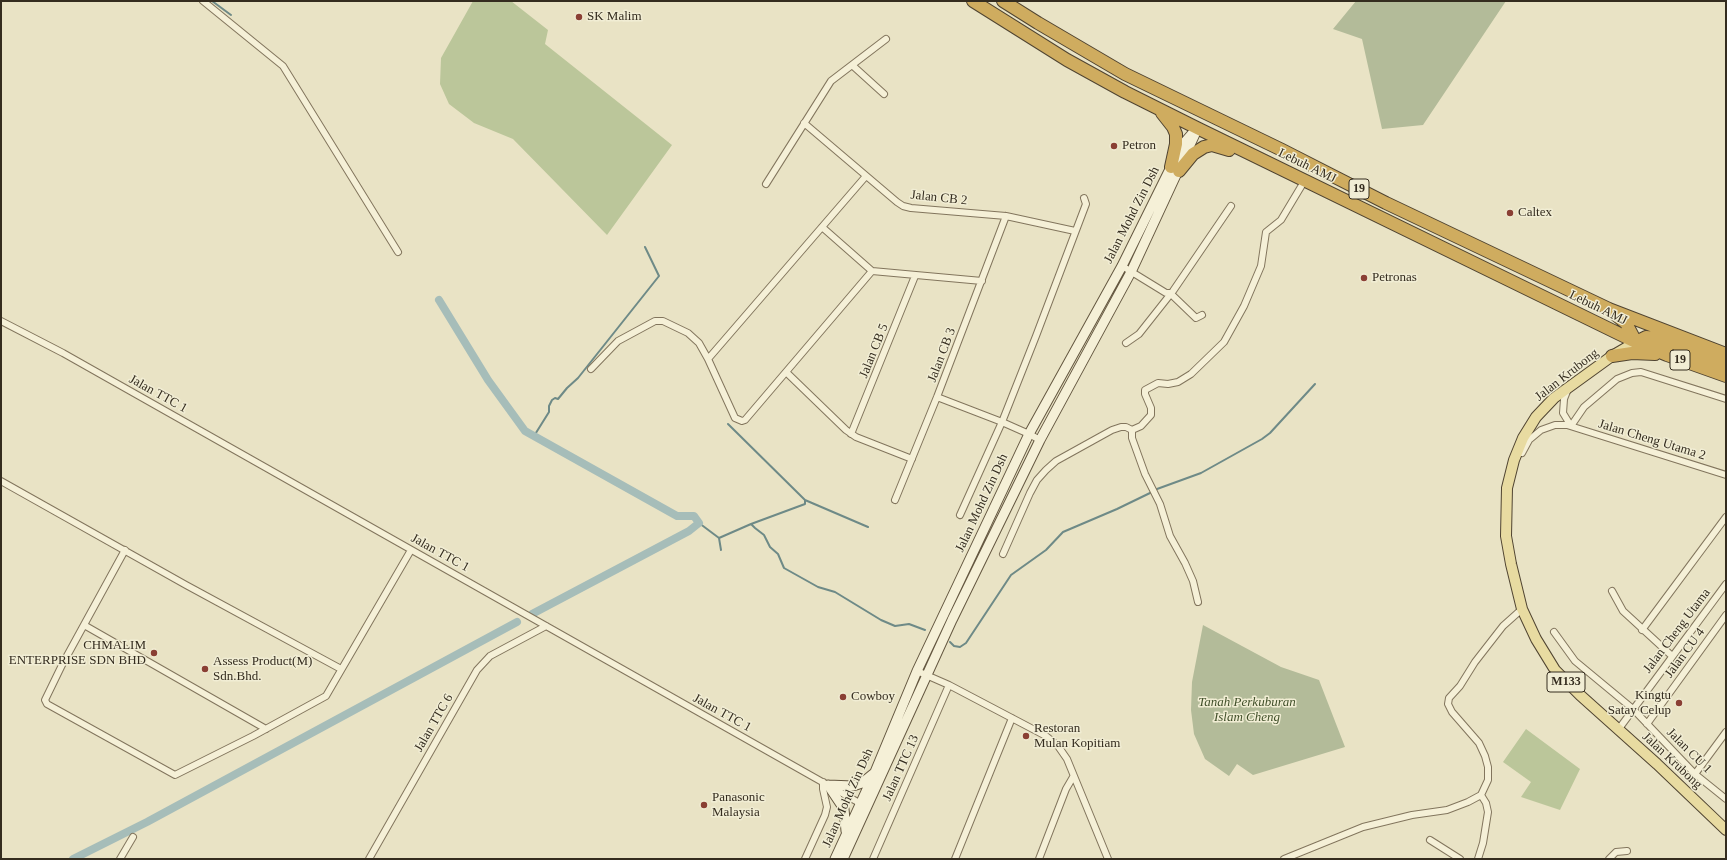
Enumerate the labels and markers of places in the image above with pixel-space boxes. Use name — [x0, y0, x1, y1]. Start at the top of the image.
place label: SK Malim — [587, 9, 642, 25]
marker: SK Malim — [574, 12, 584, 22]
place label: Petron — [1122, 138, 1156, 154]
marker: Petron — [1109, 141, 1119, 151]
place label: Caltex — [1518, 205, 1552, 221]
marker: Caltex — [1505, 208, 1515, 218]
place label: Petronas — [1372, 270, 1417, 286]
marker: Petronas — [1359, 273, 1369, 283]
place label: CHMALIM ENTERPRISE SDN BHD — [9, 638, 146, 669]
marker: CHMALIM ENTERPRISE SDN BHD — [149, 648, 159, 658]
place label: Assess Product(M) Sdn.Bhd. — [213, 654, 312, 685]
marker: Assess Product(M) Sdn.Bhd. — [200, 664, 210, 674]
place label: Kingtu Satay Celup — [1608, 688, 1671, 719]
place label: Cowboy — [851, 689, 895, 705]
marker: Cowboy — [838, 692, 848, 702]
marker: Kingtu Satay Celup — [1674, 698, 1684, 708]
place label: Restoran Mulan Kopitiam — [1034, 721, 1120, 752]
marker: Restoran Mulan Kopitiam — [1021, 731, 1031, 741]
place label: Panasonic Malaysia — [712, 790, 765, 821]
marker: Panasonic Malaysia — [699, 800, 709, 810]

